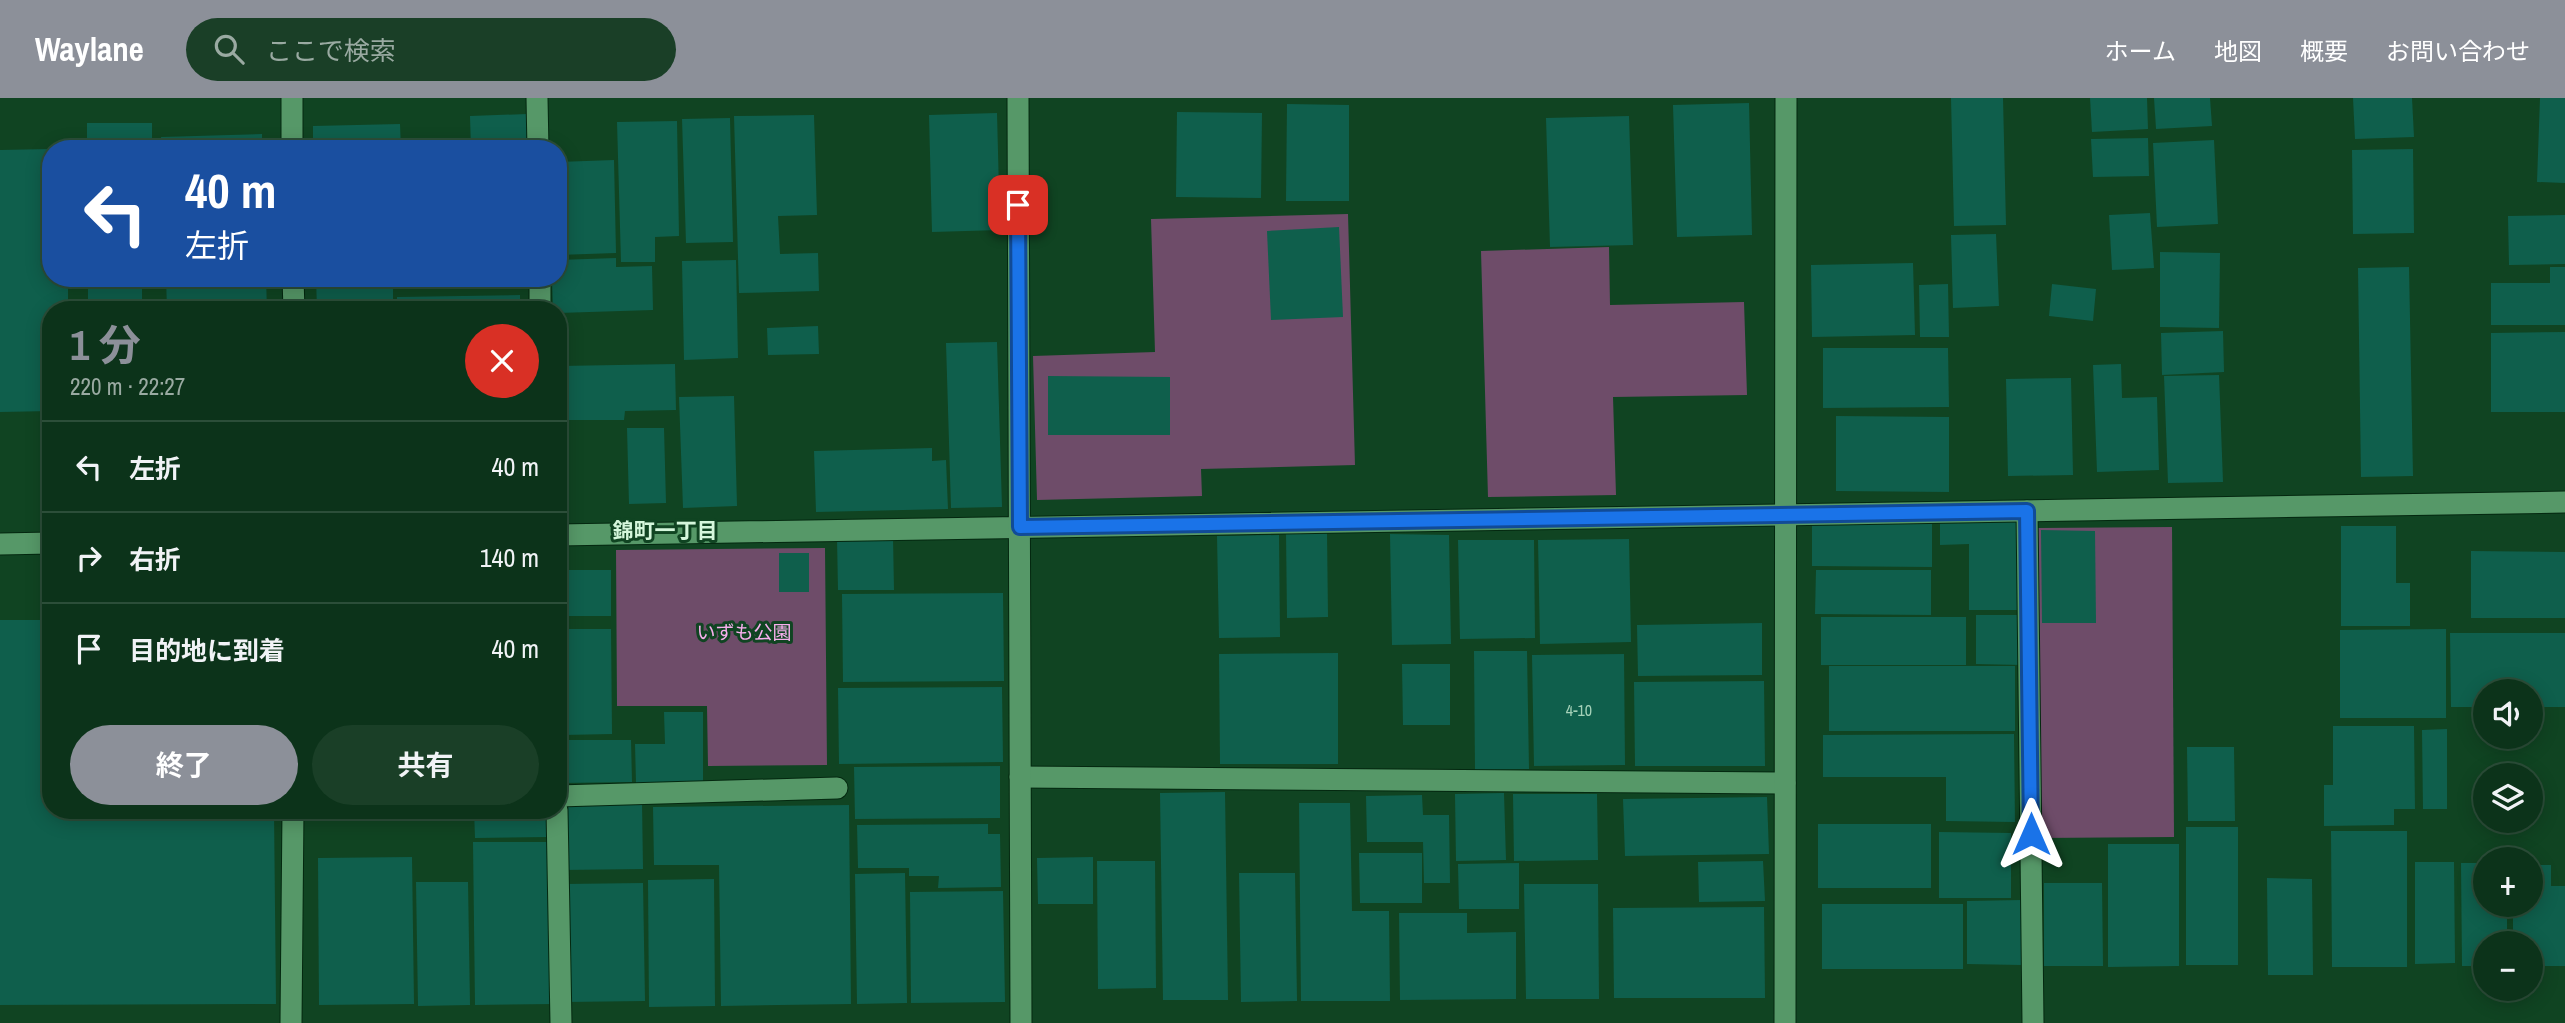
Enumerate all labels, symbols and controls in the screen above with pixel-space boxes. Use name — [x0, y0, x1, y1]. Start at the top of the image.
search box — [186, 18, 676, 81]
text: Waylane — [35, 27, 144, 71]
icon: search — [210, 30, 248, 68]
text: ここで検索 — [266, 33, 396, 68]
text: ホーム — [2105, 35, 2176, 67]
text: 地図 — [2214, 35, 2262, 67]
text: 概要 — [2300, 35, 2348, 67]
text: お問い合わせ — [2386, 35, 2530, 67]
text: 40 m — [185, 157, 277, 223]
icon: left — [70, 168, 161, 259]
pin — [988, 175, 1048, 235]
icon: arrive — [999, 186, 1037, 224]
text: 左折 — [185, 224, 249, 267]
text: 1 分 — [70, 317, 141, 373]
button: close — [465, 324, 539, 398]
text: 220 m · 22:27 — [70, 371, 185, 402]
icon: left — [70, 448, 108, 486]
text: 40 m — [492, 449, 539, 484]
text: 左折 — [129, 451, 181, 486]
district label: 錦町一丁目 — [613, 516, 718, 545]
icon: right — [70, 539, 108, 577]
text: 140 m — [480, 540, 539, 575]
text: 右折 — [129, 542, 181, 577]
park label: いずも公園 — [696, 619, 792, 645]
icon: arrive — [70, 630, 108, 668]
text: 40 m — [492, 631, 539, 666]
text: 目的地に到着 — [129, 633, 285, 668]
map controls — [2473, 679, 2543, 1001]
button: sound — [2473, 679, 2543, 749]
house number: 4-10 — [1566, 699, 1592, 721]
button: 終了 — [70, 725, 298, 805]
button: 共有 — [312, 725, 539, 805]
button: layers — [2473, 763, 2543, 833]
position arrow — [1994, 797, 2068, 871]
button: + — [2473, 847, 2543, 917]
button: − — [2473, 931, 2543, 1001]

